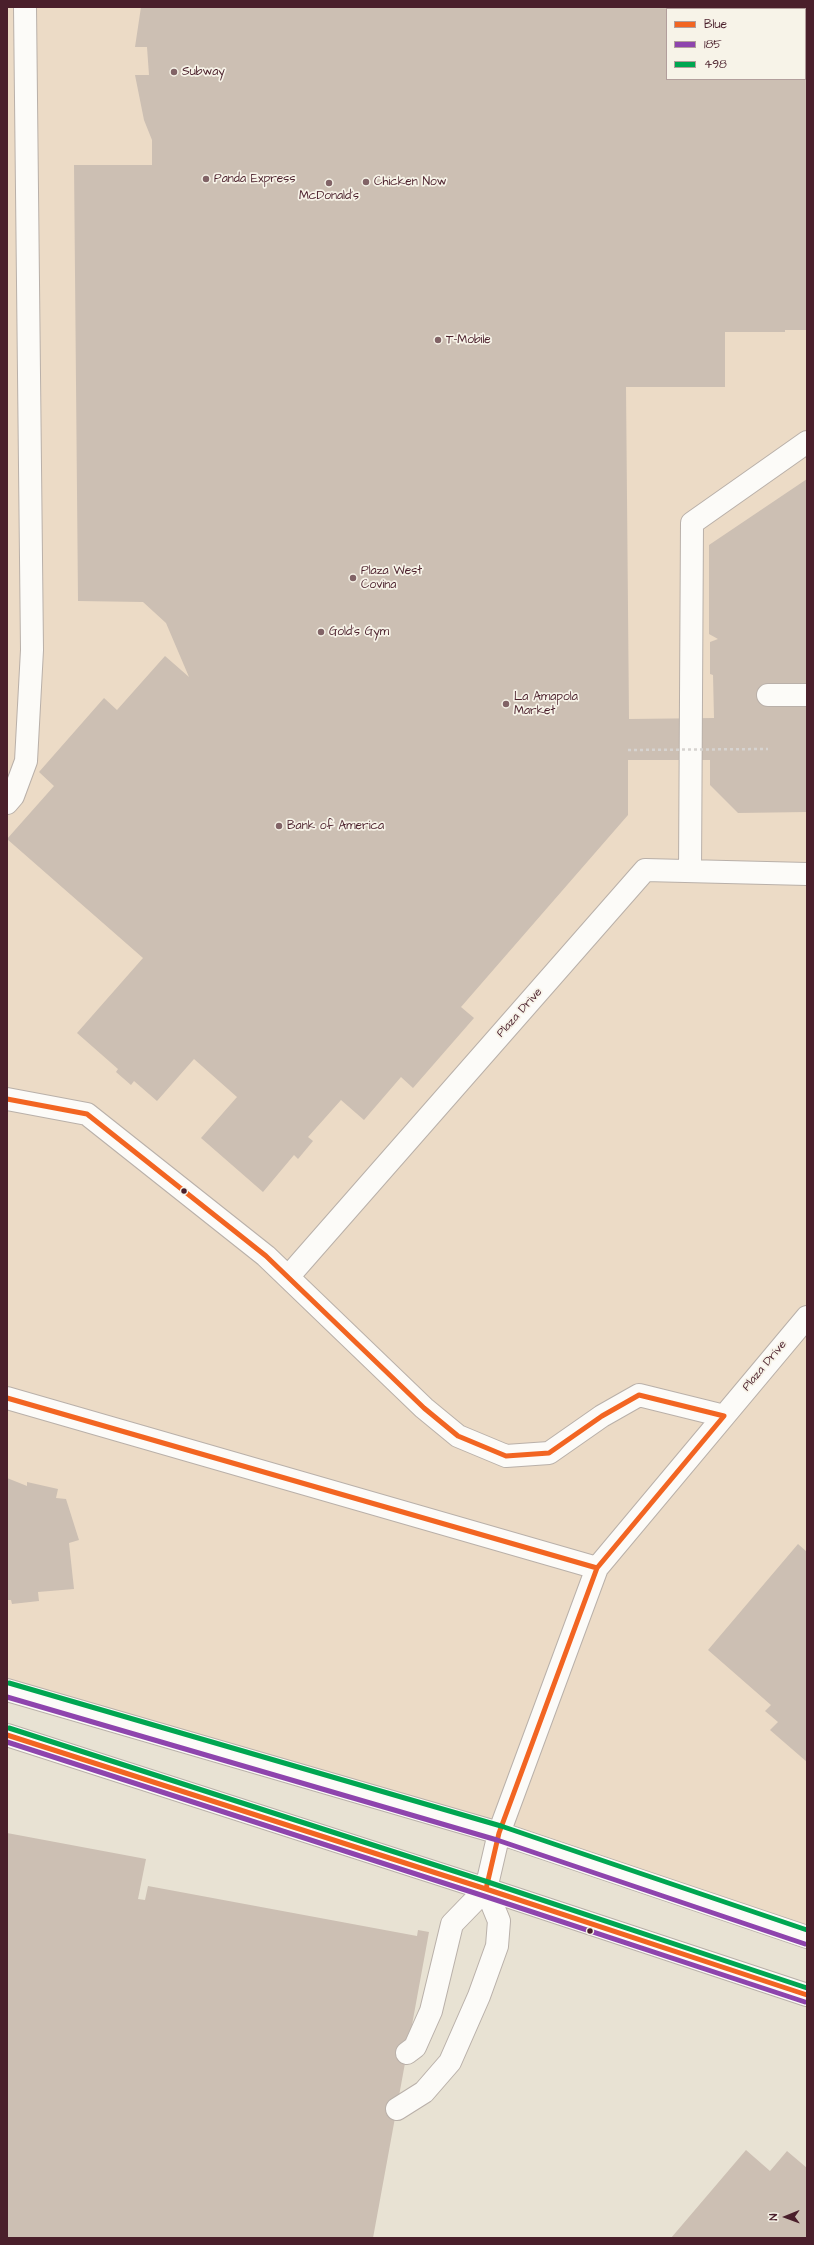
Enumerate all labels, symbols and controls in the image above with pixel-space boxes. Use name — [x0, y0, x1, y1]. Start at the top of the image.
legend — [666, 8, 806, 80]
text: Blue — [704, 16, 727, 33]
text: 185 — [704, 36, 722, 53]
text: 498 — [704, 56, 727, 73]
place label: Subway — [182, 65, 225, 79]
marker: Subway — [169, 67, 179, 77]
place label: Panda Express — [214, 172, 295, 186]
marker: Panda Express — [201, 174, 211, 184]
place label: Chicken Now — [374, 175, 446, 189]
marker: Chicken Now — [361, 177, 371, 187]
marker: McDonald's — [324, 178, 334, 188]
place label: McDonald's — [299, 189, 359, 203]
place label: T-Mobile — [446, 333, 491, 347]
marker: T-Mobile — [433, 335, 443, 345]
place label: Plaza West Covina — [361, 564, 422, 592]
marker: Plaza West Covina — [348, 573, 358, 583]
place label: Gold's Gym — [329, 625, 389, 639]
marker: Gold's Gym — [316, 627, 326, 637]
place label: La Amapola Market — [514, 690, 578, 718]
marker: La Amapola Market — [501, 699, 511, 709]
place label: Bank of America — [287, 819, 384, 833]
marker: Bank of America — [274, 821, 284, 831]
street label: Plaza Drive — [494, 985, 546, 1041]
unlabelled marker — [179, 1186, 189, 1196]
street label: Plaza Drive — [740, 1338, 790, 1394]
unlabelled marker — [585, 1926, 595, 1936]
north arrow — [766, 2197, 806, 2237]
text: N — [766, 2214, 781, 2221]

